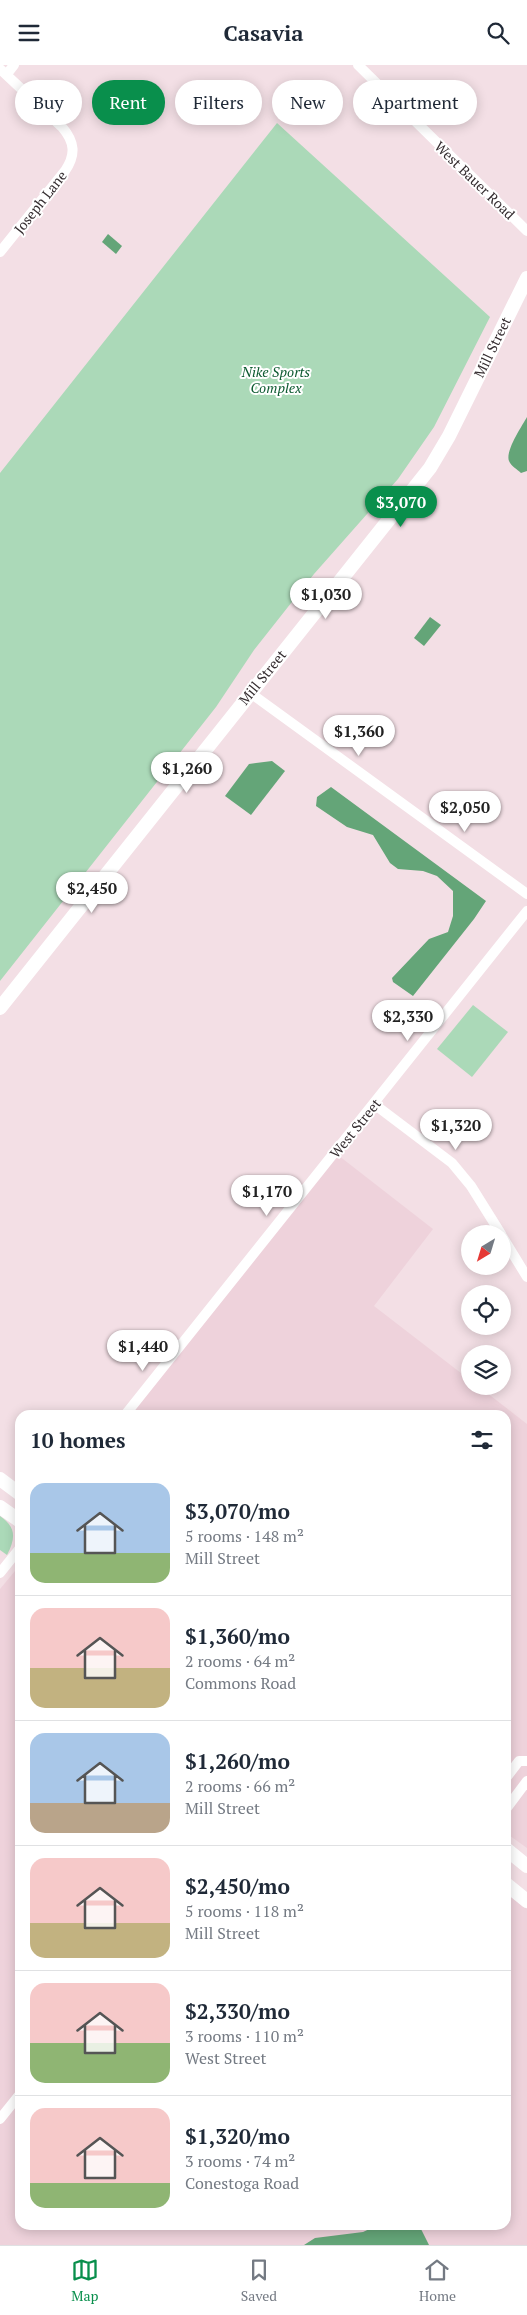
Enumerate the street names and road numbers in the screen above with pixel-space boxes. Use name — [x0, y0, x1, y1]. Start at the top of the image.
street label: West Bauer Road — [431, 137, 519, 223]
street label: Joseph Lane — [9, 166, 71, 238]
street label: Mill Street — [469, 313, 515, 381]
street label: Mill Street — [234, 645, 291, 708]
street label: West Street — [325, 1094, 385, 1162]

